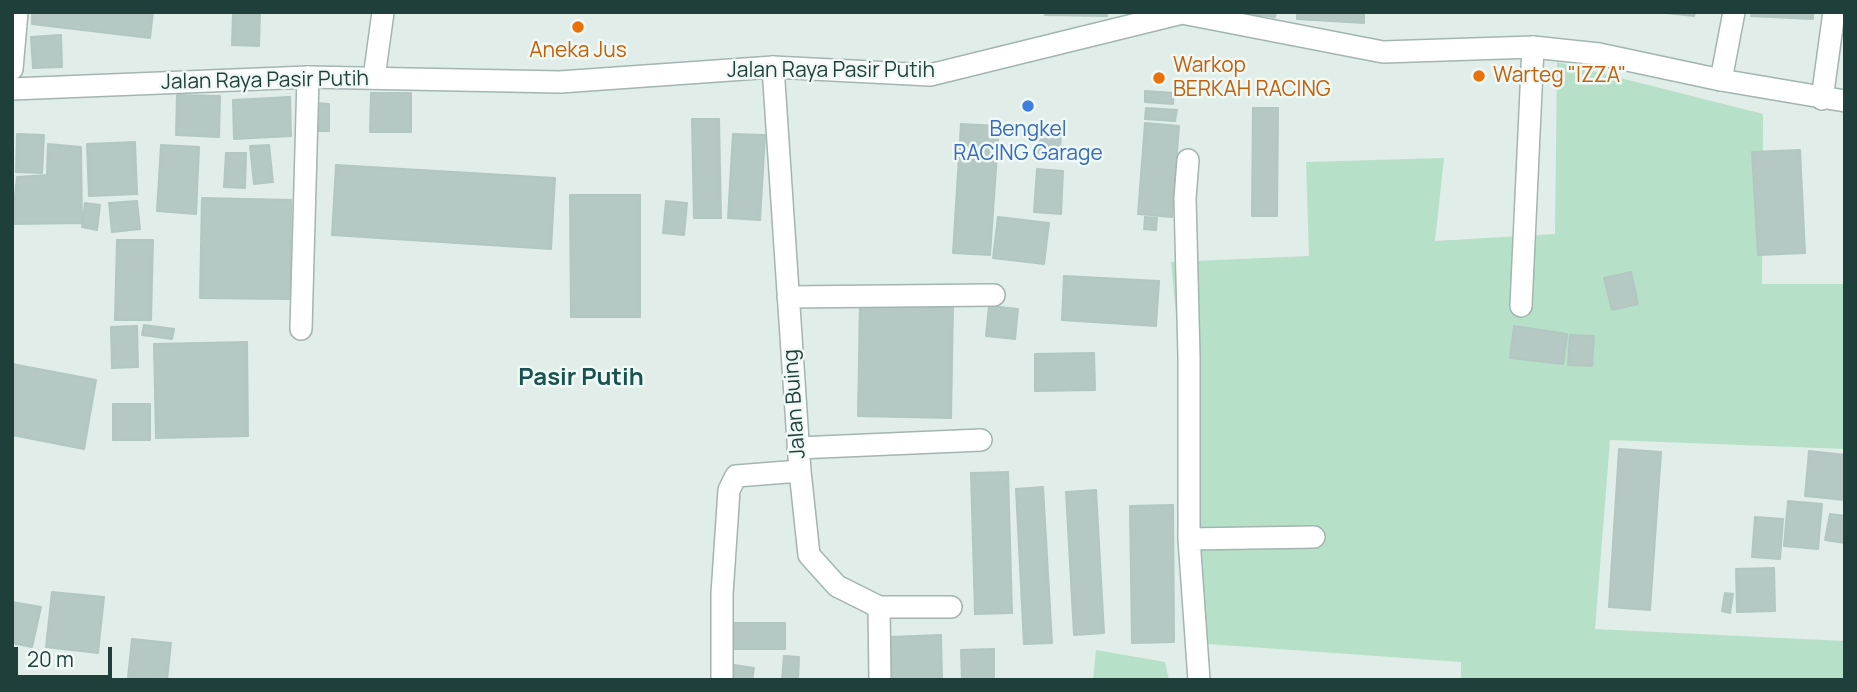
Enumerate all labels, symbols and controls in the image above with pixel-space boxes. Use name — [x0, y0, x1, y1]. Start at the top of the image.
marker: Aneka Jus — [570, 19, 586, 35]
place label: Aneka Jus — [529, 38, 627, 64]
place label: Warkop BERKAH RACING — [1173, 53, 1331, 103]
street label: Jalan Raya Pasir Putih — [727, 58, 935, 84]
place label: Warteg "IZZA" — [1493, 63, 1626, 89]
street label: Jalan Raya Pasir Putih — [161, 67, 369, 95]
marker: Warteg "IZZA" — [1471, 68, 1487, 84]
marker: Warkop BERKAH RACING — [1151, 70, 1167, 86]
marker: Bengkel RACING Garage — [1020, 98, 1036, 114]
place label: Bengkel RACING Garage — [953, 117, 1103, 167]
street label: Jalan Buing — [779, 348, 811, 460]
district label: Pasir Putih — [518, 364, 644, 392]
scale bar — [18, 632, 116, 676]
text: 20 m — [27, 645, 74, 673]

